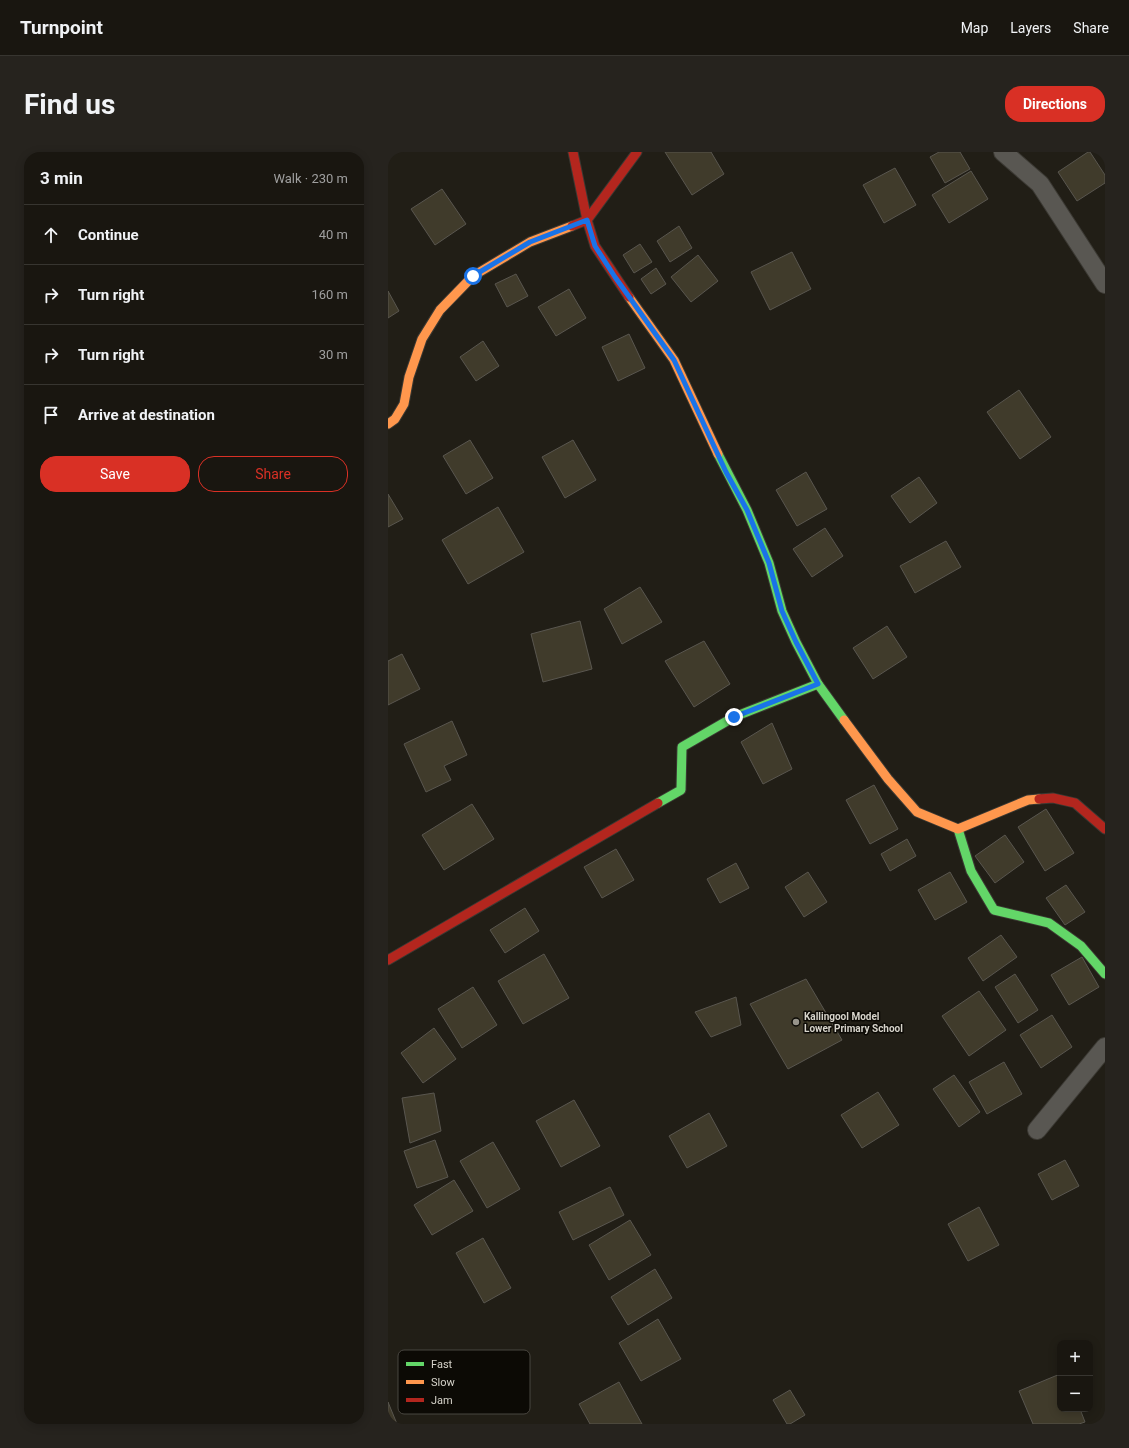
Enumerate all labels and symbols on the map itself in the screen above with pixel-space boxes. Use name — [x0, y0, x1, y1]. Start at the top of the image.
route start — [464, 267, 482, 285]
route end — [725, 708, 743, 726]
place label: Kallingool Model Lower Primary School — [804, 1011, 903, 1034]
marker: Kallingool Model Lower Primary School — [791, 1017, 801, 1027]
legend — [398, 1350, 530, 1414]
text: Fast — [431, 1358, 453, 1371]
text: Slow — [431, 1376, 455, 1389]
text: Jam — [431, 1394, 453, 1407]

